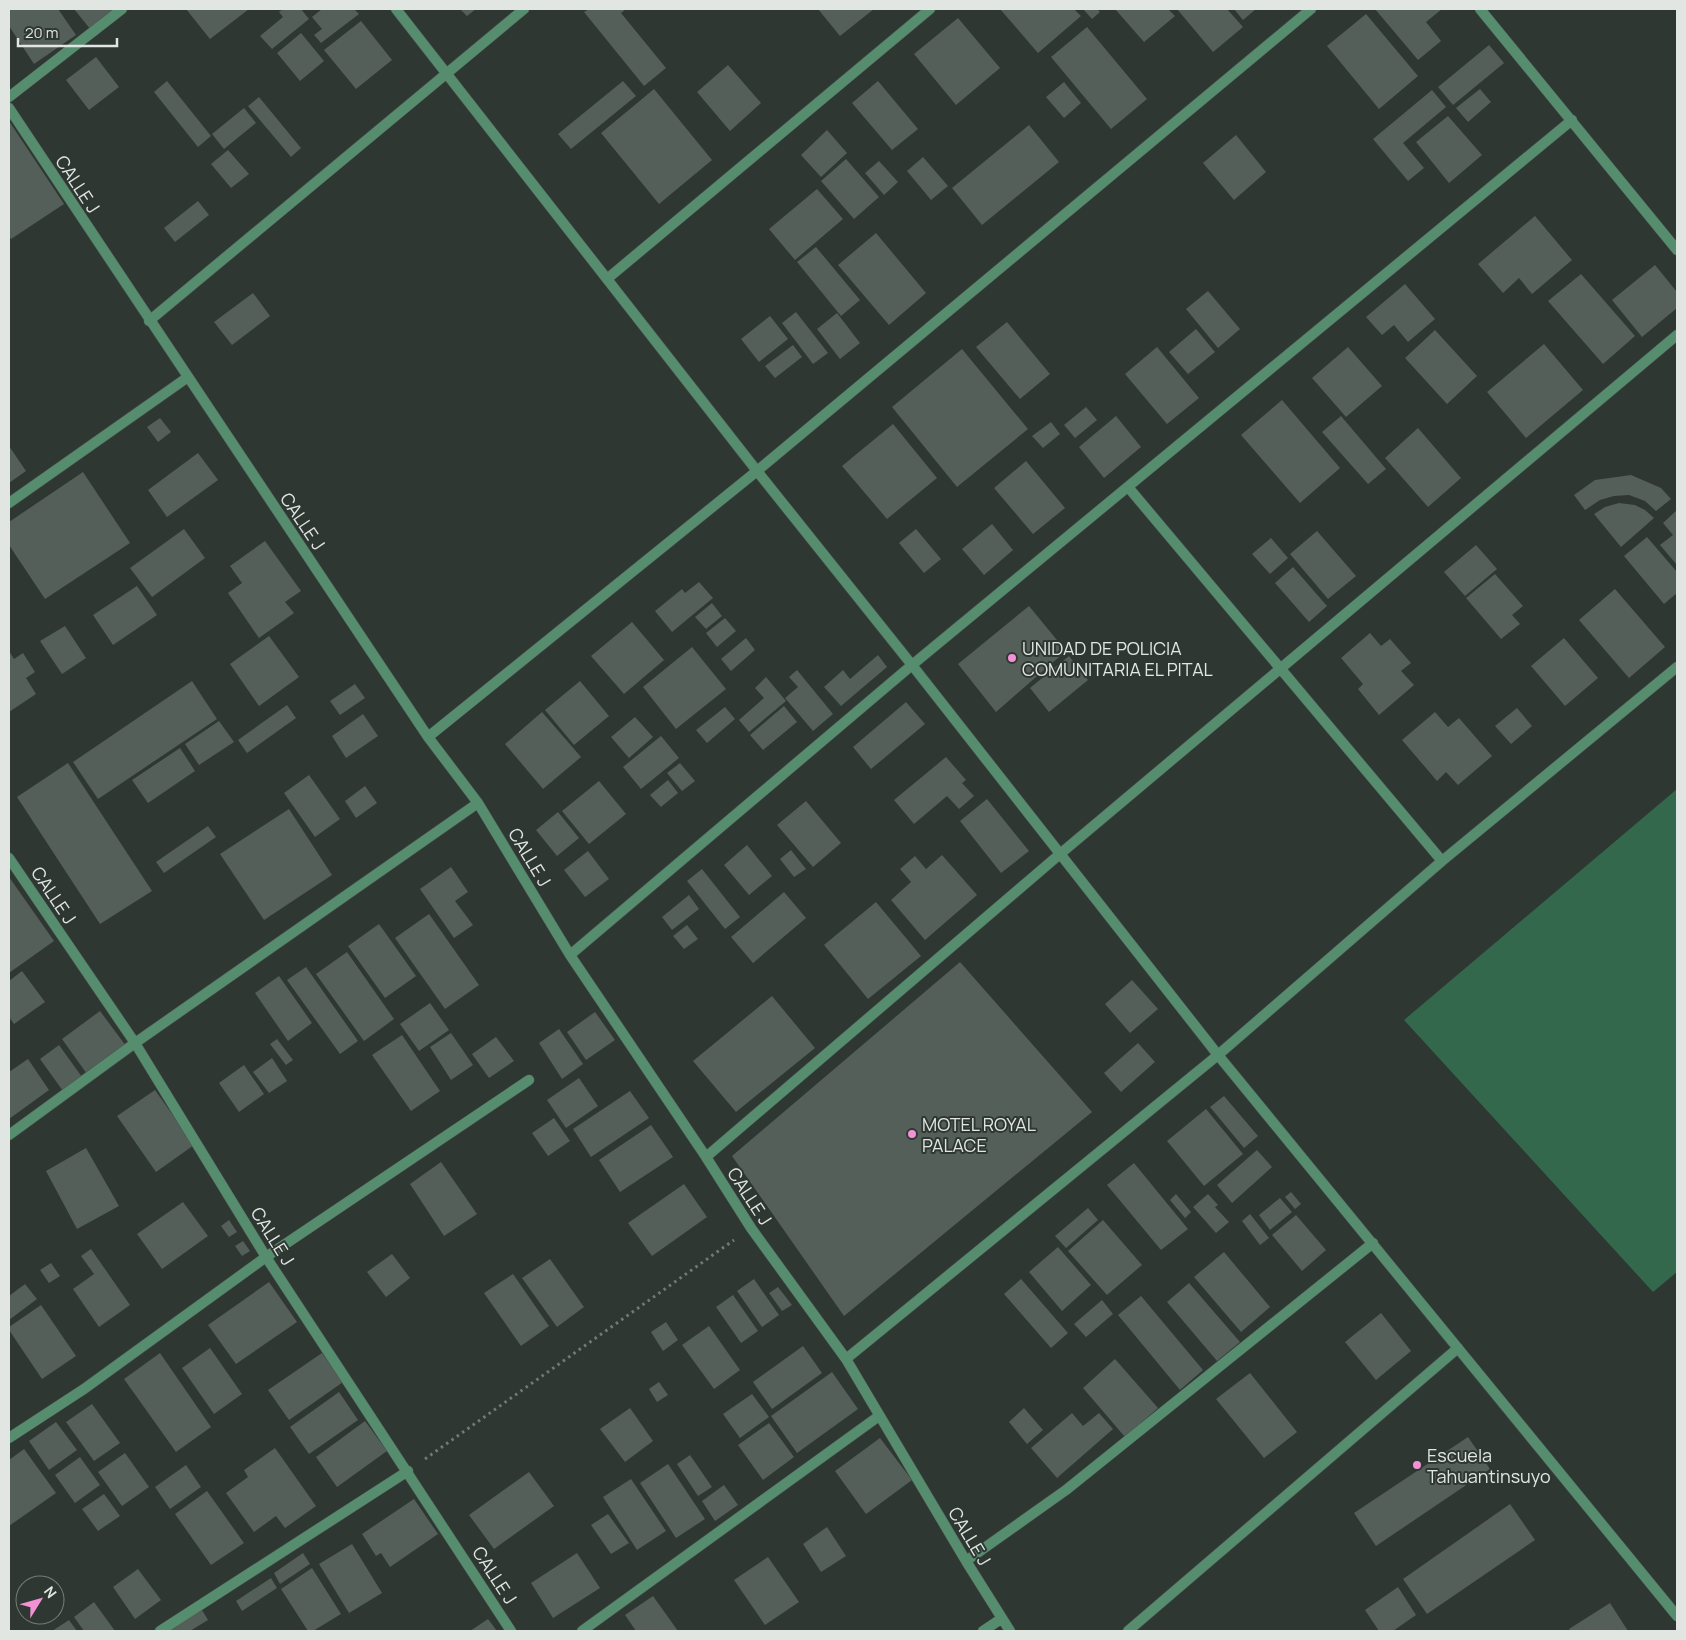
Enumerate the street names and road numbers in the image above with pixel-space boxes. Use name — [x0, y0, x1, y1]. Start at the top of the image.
street label: CALLE J — [50, 150, 106, 218]
street label: CALLE J — [275, 488, 331, 554]
street label: CALLE J — [503, 823, 557, 891]
street label: CALLE J — [26, 862, 82, 928]
street label: CALLE J — [722, 1162, 778, 1230]
street label: CALLE J — [246, 1202, 300, 1270]
street label: CALLE J — [943, 1502, 997, 1570]
street label: CALLE J — [467, 1541, 523, 1609]

